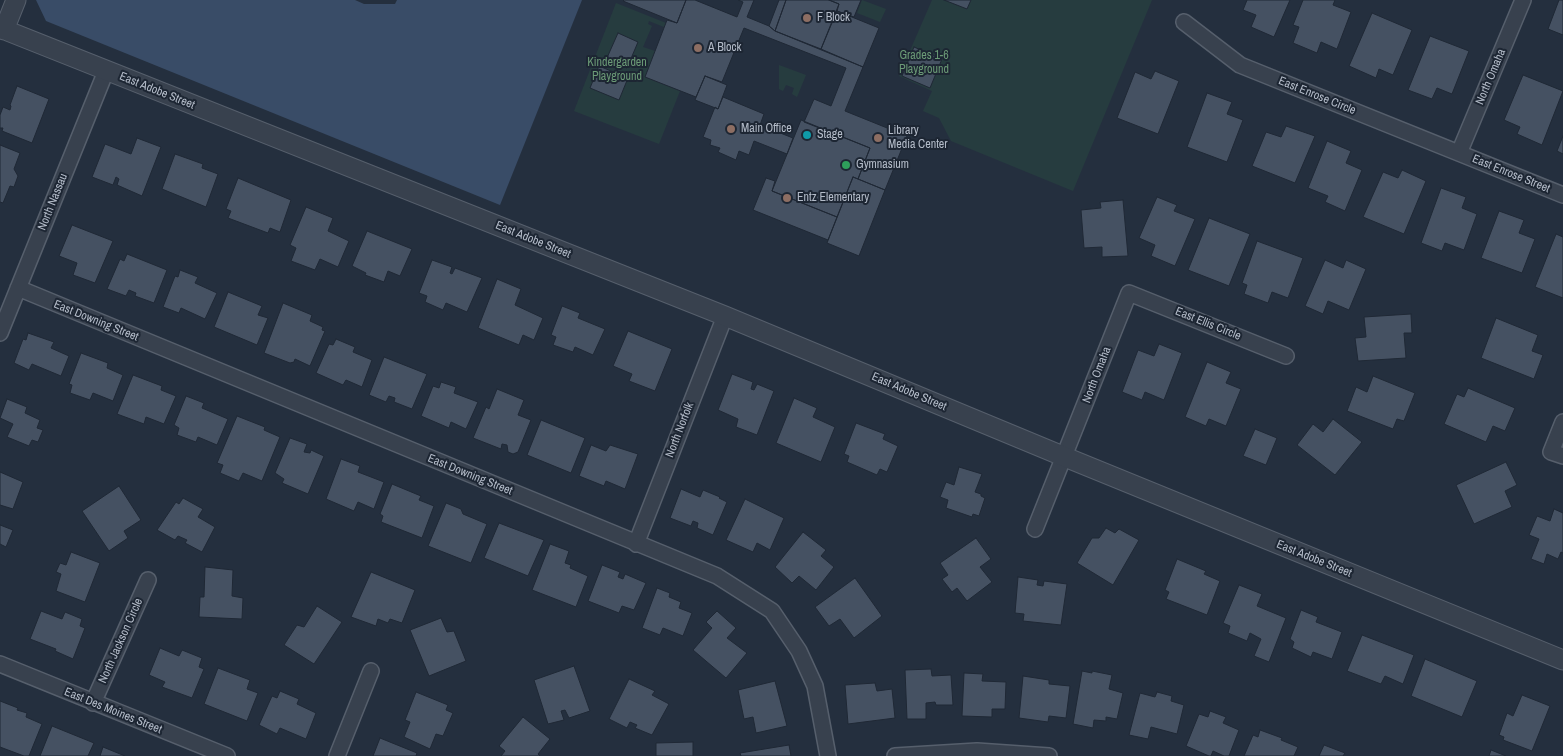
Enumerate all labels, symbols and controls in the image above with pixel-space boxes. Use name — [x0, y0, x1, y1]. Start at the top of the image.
place label: F Block — [817, 11, 850, 25]
marker: F Block — [801, 12, 813, 24]
place label: A Block — [708, 41, 741, 55]
marker: A Block — [692, 42, 704, 54]
street label: North Omaha — [1473, 47, 1509, 107]
park label: Grades 1-6 Playground — [899, 49, 949, 77]
park label: Kindergarden Playground — [587, 56, 647, 84]
street label: East Adobe Street — [117, 69, 197, 113]
street label: East Enrose Circle — [1276, 74, 1358, 118]
place label: Main Office — [741, 122, 792, 136]
marker: Main Office — [725, 123, 737, 135]
place label: Library Media Center — [888, 124, 948, 152]
place label: Stage — [817, 128, 843, 142]
marker: Stage — [801, 129, 813, 141]
marker: Library Media Center — [872, 132, 884, 144]
street label: East Enrose Street — [1470, 152, 1552, 196]
place label: Gymnasium — [856, 158, 909, 172]
marker: Gymnasium — [840, 159, 852, 171]
street label: North Nassau — [35, 171, 71, 233]
place label: Entz Elementary — [797, 191, 869, 205]
marker: Entz Elementary — [781, 192, 793, 204]
street label: East Adobe Street — [493, 218, 573, 262]
street label: East Downing Street — [51, 297, 141, 345]
street label: East Ellis Circle — [1173, 304, 1243, 344]
street label: North Omaha — [1080, 345, 1114, 405]
street label: East Adobe Street — [869, 370, 949, 414]
street label: North Norfolk — [663, 400, 697, 460]
street label: East Downing Street — [425, 451, 515, 499]
street label: East Adobe Street — [1274, 537, 1354, 581]
street label: North Jackson Circle — [96, 596, 146, 686]
street label: East Des Moines Street — [62, 685, 164, 737]

